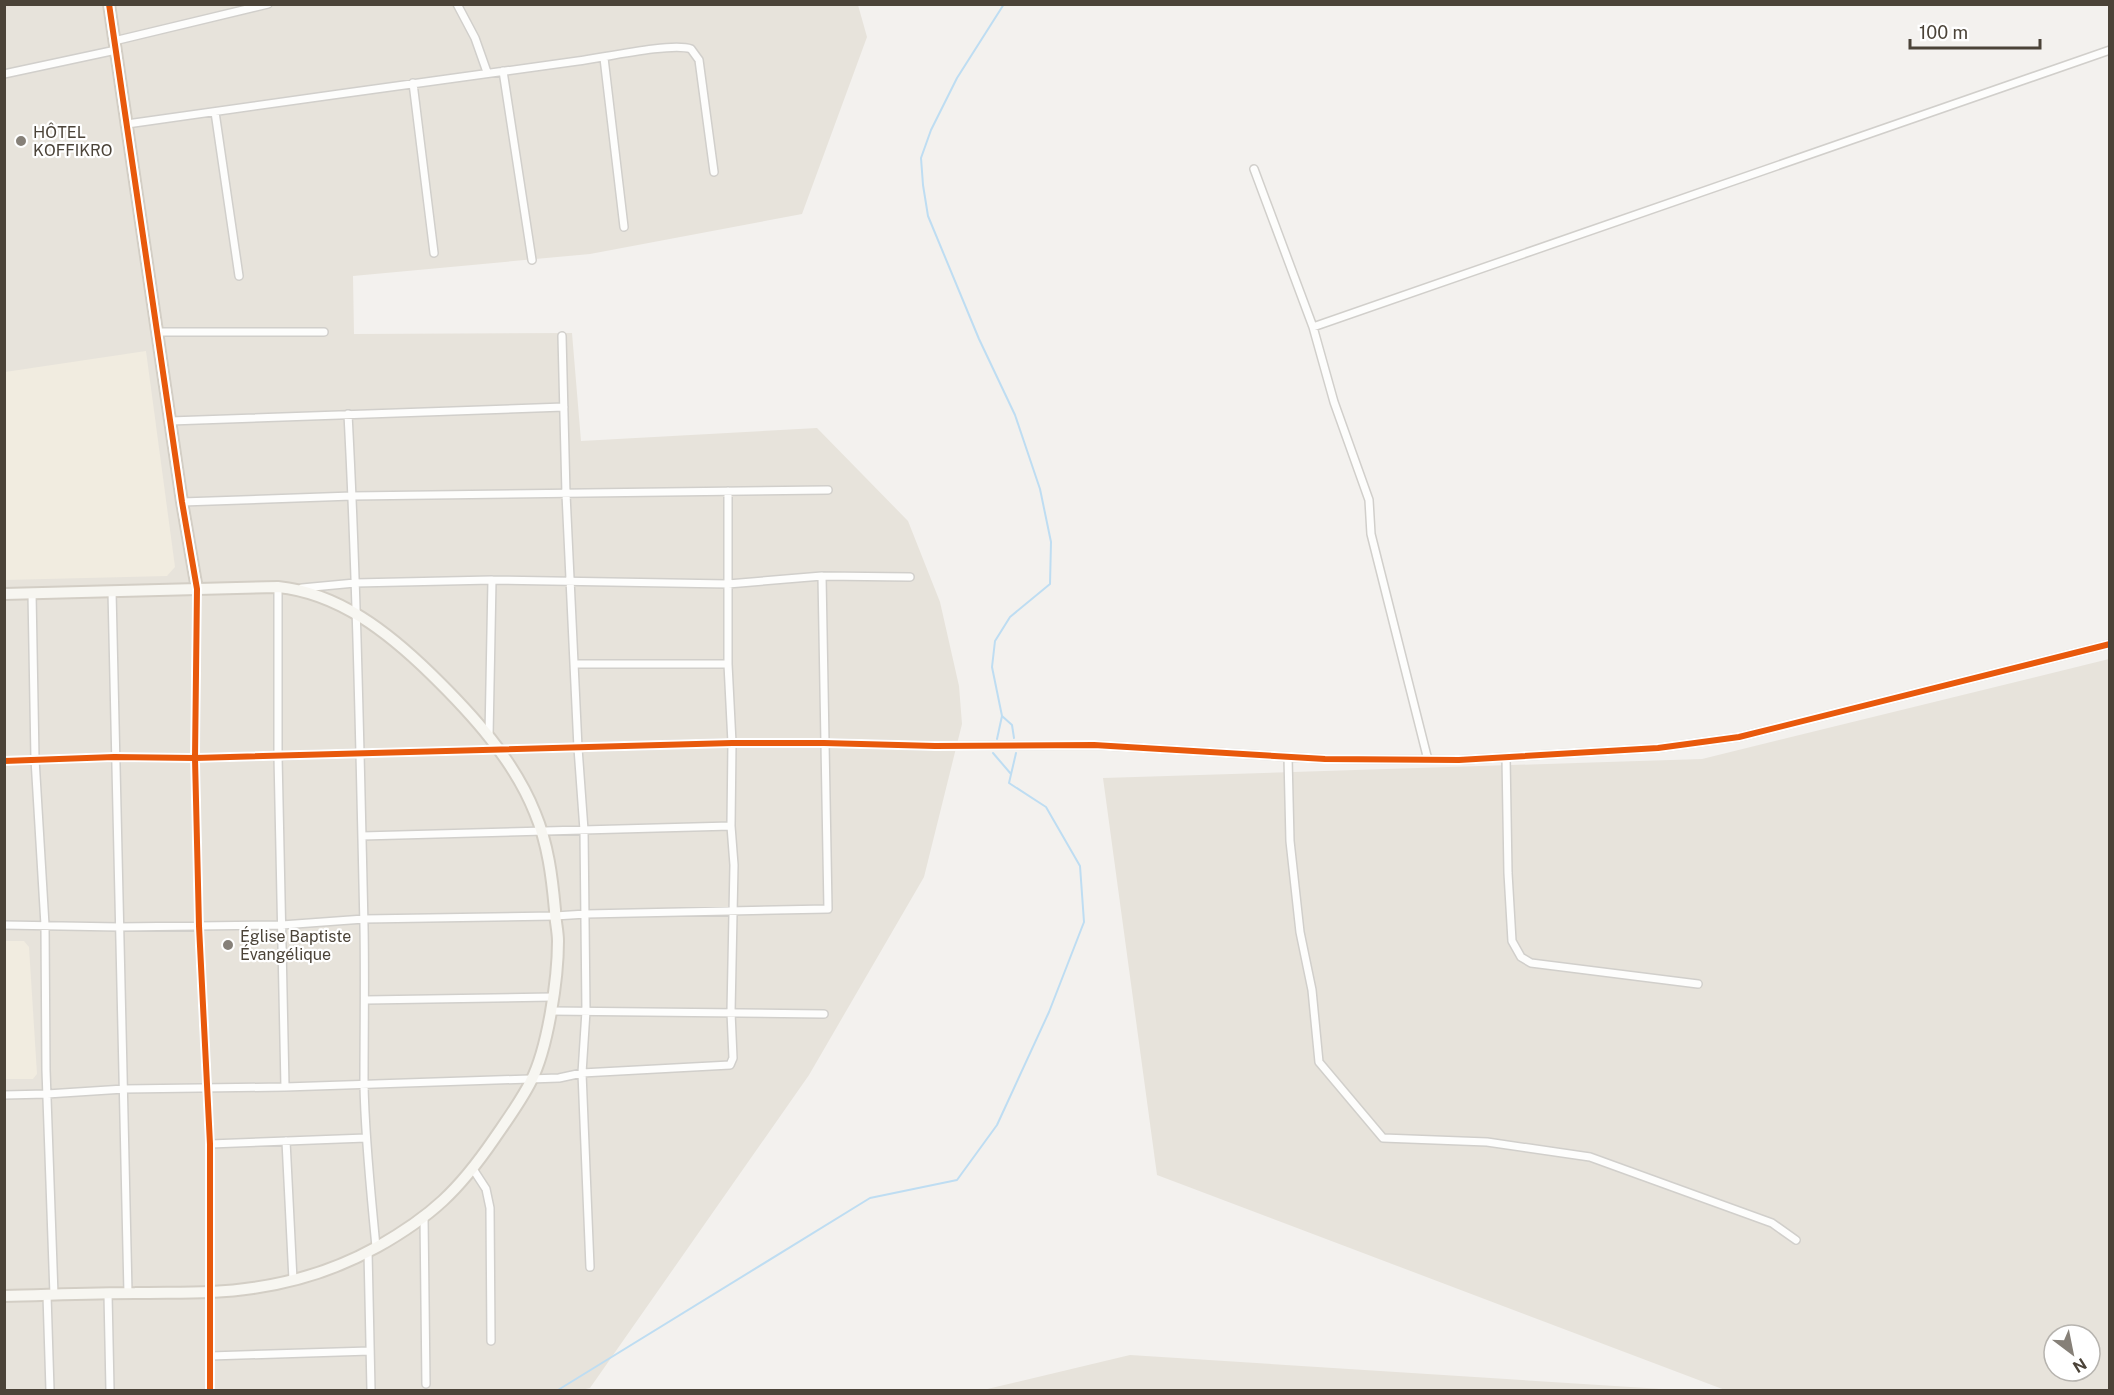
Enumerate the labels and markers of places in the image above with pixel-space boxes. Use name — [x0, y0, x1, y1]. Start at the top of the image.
place label: HÔTEL KOFFIKRO — [33, 122, 113, 160]
marker: HÔTEL KOFFIKRO — [14, 134, 28, 148]
place label: Église Baptiste Évangélique — [240, 926, 351, 964]
marker: Église Baptiste Évangélique — [221, 938, 235, 952]

